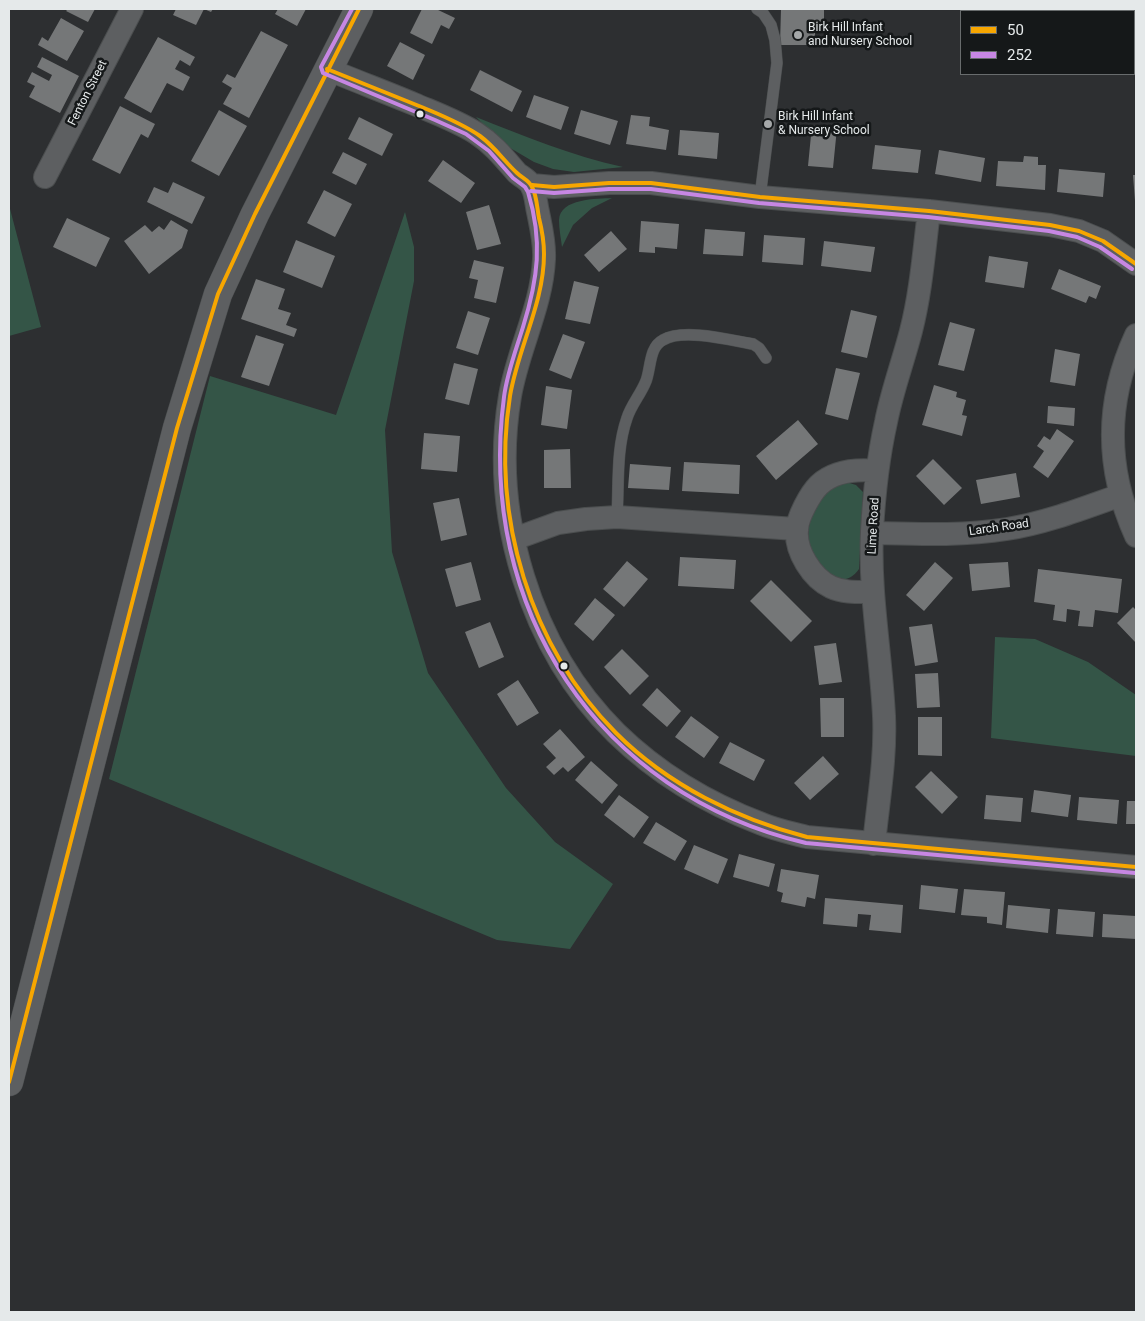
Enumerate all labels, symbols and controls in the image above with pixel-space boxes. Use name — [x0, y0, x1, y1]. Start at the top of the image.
legend — [960, 10, 1135, 75]
place label: Birk Hill Infant and Nursery School — [808, 21, 912, 49]
text: 50 — [1007, 21, 1024, 39]
marker: Birk Hill Infant and Nursery School — [792, 29, 804, 41]
text: 252 — [1007, 46, 1032, 64]
street label: Fenton Street — [65, 58, 111, 128]
unlabelled marker — [415, 109, 425, 119]
place label: Birk Hill Infant & Nursery School — [778, 110, 870, 138]
marker: Birk Hill Infant & Nursery School — [762, 118, 774, 130]
street label: Lime Road — [865, 497, 883, 555]
street label: Larch Road — [968, 517, 1030, 539]
unlabelled marker — [559, 661, 569, 671]

